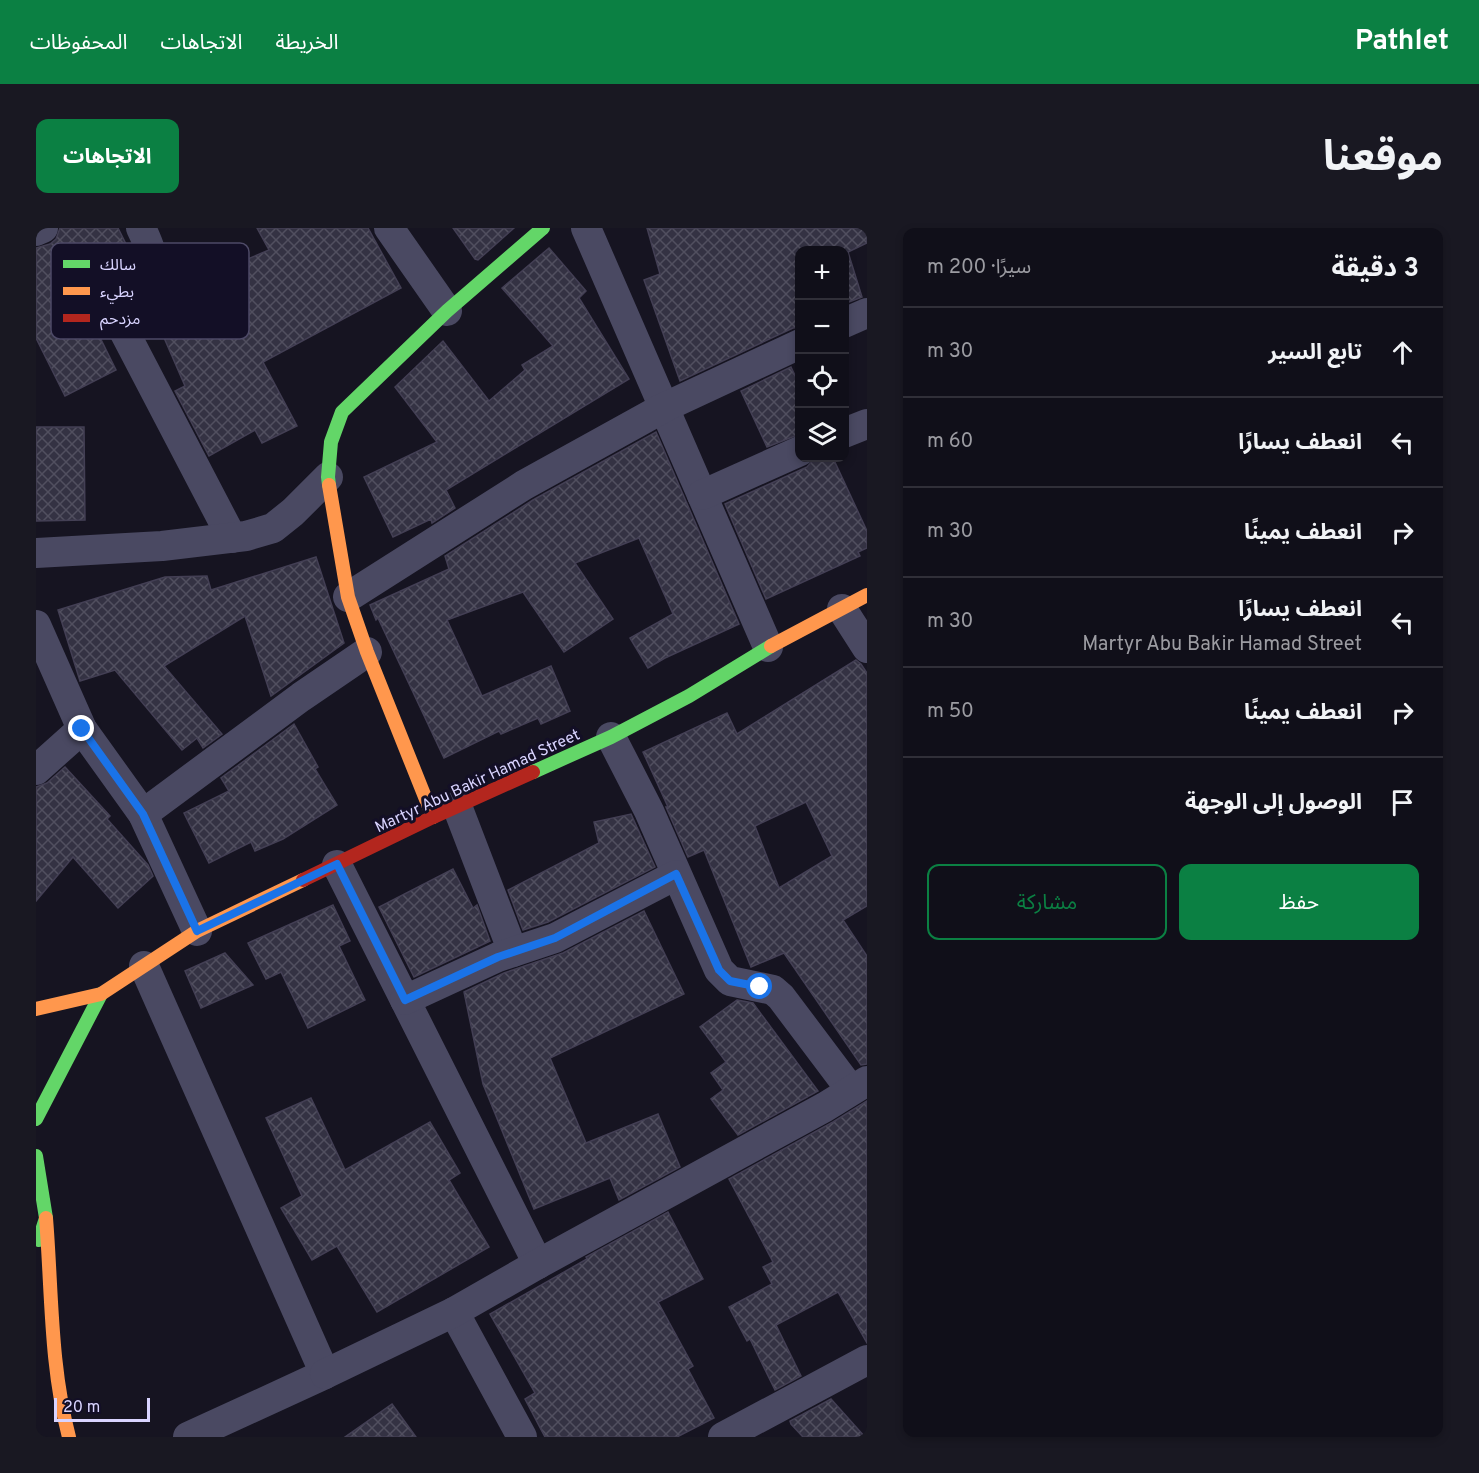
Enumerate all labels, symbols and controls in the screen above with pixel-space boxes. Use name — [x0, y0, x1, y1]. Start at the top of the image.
text: Pathlet — [1355, 24, 1449, 60]
text: المحفوظات — [30, 30, 127, 57]
text: الاتجاهات — [160, 30, 242, 57]
text: الخريطة — [275, 30, 338, 57]
button: الاتجاهات — [36, 119, 179, 193]
text: موقعنا — [1323, 133, 1443, 186]
legend — [51, 243, 249, 339]
map controls — [795, 246, 849, 462]
button: + — [795, 246, 849, 300]
text: 3 دقيقة — [1331, 253, 1419, 286]
text: سيرًا · 200 m — [927, 255, 1031, 281]
text: سالك — [100, 256, 136, 276]
text: بطيء — [100, 283, 134, 304]
button: − — [795, 300, 849, 354]
text: مزدحم — [100, 310, 140, 331]
icon: ahead — [1386, 336, 1419, 369]
text: 30 m — [927, 339, 973, 365]
text: تابع السير — [1268, 340, 1362, 367]
button: locate — [795, 354, 849, 408]
button: layers — [795, 408, 849, 462]
icon: left — [1386, 426, 1419, 459]
text: 60 m — [927, 429, 973, 455]
text: انعطف يسارًا — [1238, 430, 1362, 457]
icon: right — [1386, 516, 1419, 549]
text: 30 m — [927, 519, 973, 545]
text: انعطف يمينًا — [1244, 520, 1362, 547]
text: انعطف يسارًا — [1238, 597, 1362, 624]
icon: left — [1386, 606, 1419, 639]
text: 30 m — [927, 609, 973, 635]
text: Martyr Abu Bakir Hamad Street — [1082, 632, 1362, 658]
icon: right — [1386, 696, 1419, 729]
text: 50 m — [927, 699, 974, 725]
text: انعطف يمينًا — [1244, 700, 1362, 727]
route end — [68, 715, 94, 741]
street label: Martyr Abu Bakir Hamad Street — [372, 725, 584, 838]
icon: arrive — [1386, 786, 1419, 819]
text: الوصول إلى الوجهة — [1185, 790, 1362, 817]
button: مشاركة — [927, 864, 1167, 940]
button: حفظ — [1179, 864, 1419, 940]
route start — [746, 973, 772, 999]
scale bar — [54, 1395, 150, 1422]
text: 20 m — [63, 1398, 100, 1418]

